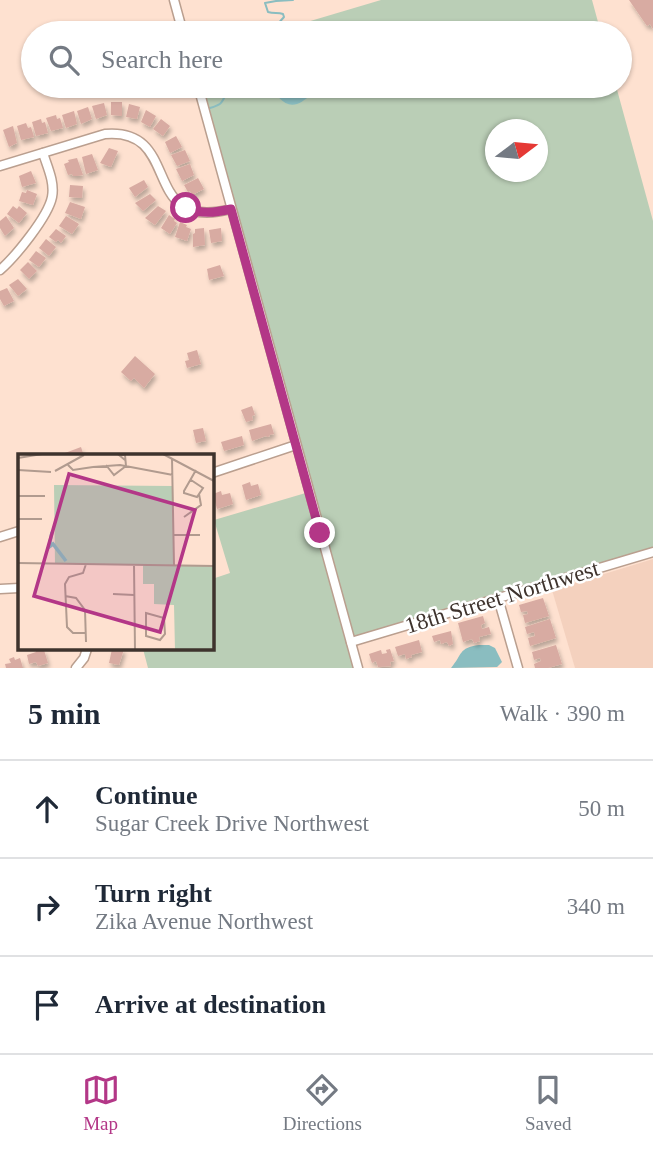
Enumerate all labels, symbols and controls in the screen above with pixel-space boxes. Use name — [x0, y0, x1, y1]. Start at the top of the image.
search box — [21, 21, 632, 98]
icon: search — [45, 41, 83, 79]
text: Search here — [101, 45, 223, 74]
north arrow — [485, 119, 548, 182]
route start — [170, 192, 201, 223]
inset map — [18, 454, 214, 650]
route end — [304, 517, 335, 548]
street label: 18th Street Northwest — [402, 555, 603, 638]
text: 5 min — [28, 697, 101, 730]
text: Walk · 390 m — [500, 701, 625, 726]
text: Continue — [95, 781, 198, 810]
icon: ahead — [28, 790, 66, 828]
text: 50 m — [578, 796, 625, 821]
text: Sugar Creek Drive Northwest — [95, 811, 369, 836]
text: Turn right — [95, 879, 212, 908]
icon: right — [28, 888, 66, 926]
text: 340 m — [567, 894, 625, 919]
text: Zika Avenue Northwest — [95, 909, 313, 934]
icon: arrive — [28, 986, 66, 1024]
text: Arrive at destination — [95, 990, 326, 1019]
tab: Map — [82, 1071, 120, 1135]
tab: Directions — [283, 1071, 362, 1135]
tab: Saved — [525, 1071, 571, 1135]

